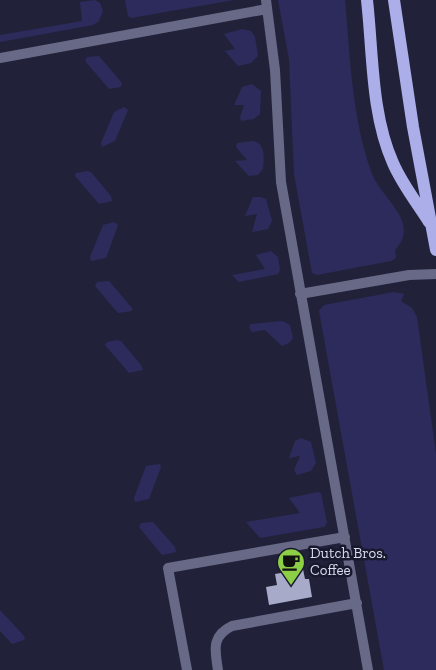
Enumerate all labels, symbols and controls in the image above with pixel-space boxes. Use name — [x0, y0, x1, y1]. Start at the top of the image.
place label: Dutch Bros. Coffee — [310, 544, 386, 579]
cafe icon: Dutch Bros. Coffee — [276, 547, 306, 586]

